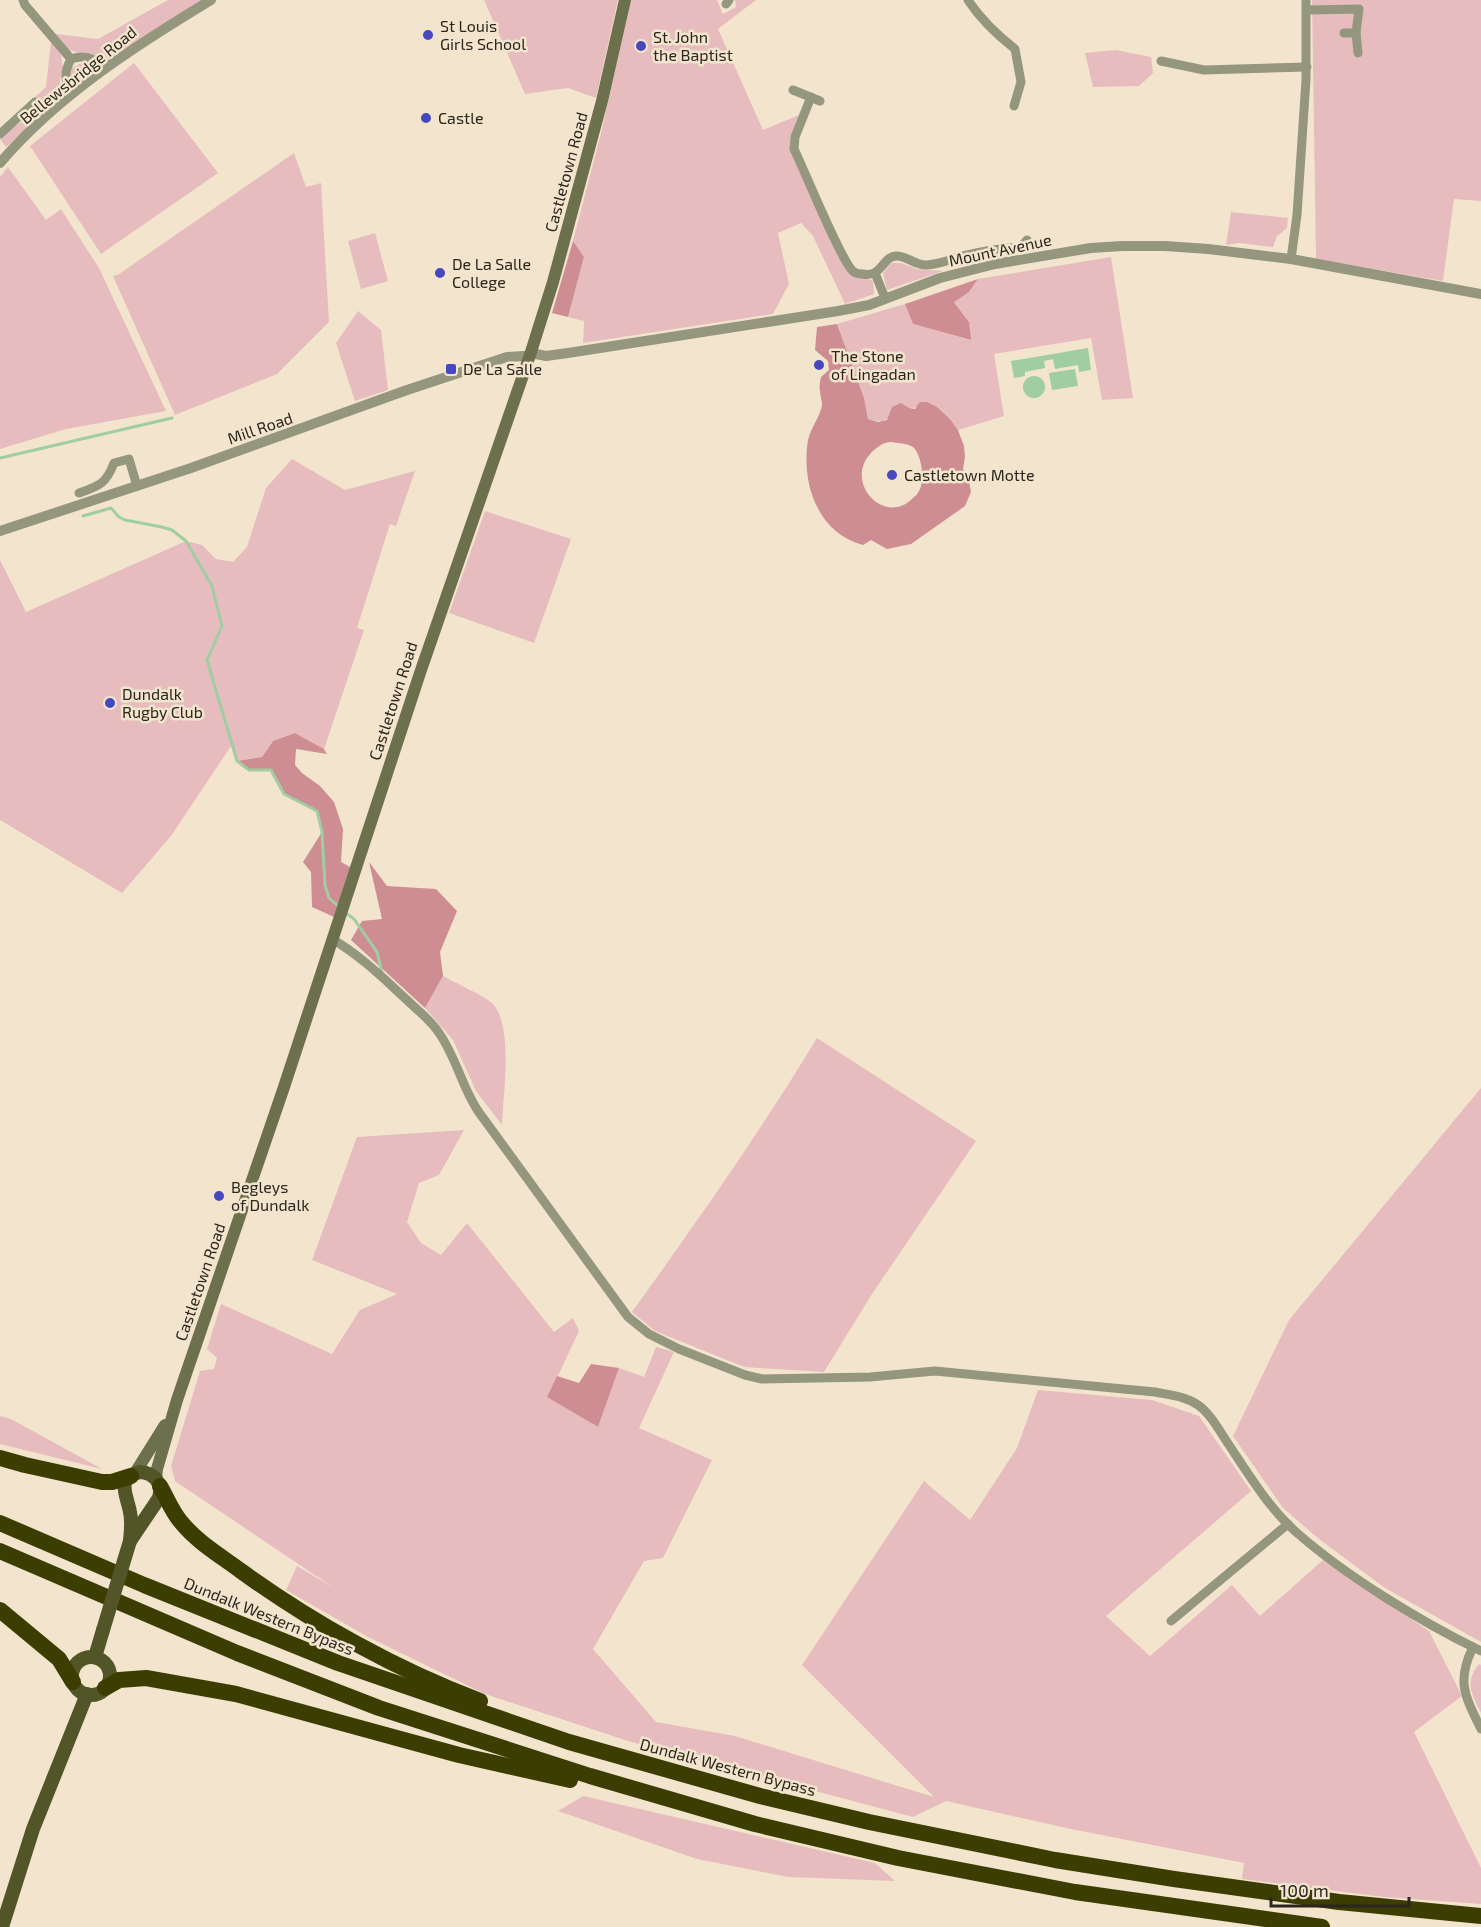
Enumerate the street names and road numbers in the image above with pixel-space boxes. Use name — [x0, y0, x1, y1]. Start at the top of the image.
street label: Bellewsbridge Road — [16, 22, 140, 127]
street label: Castletown Road — [540, 110, 591, 234]
street label: Mount Avenue — [947, 229, 1053, 270]
street label: Mill Road — [225, 408, 295, 448]
street label: Castletown Road — [364, 639, 421, 763]
street label: Castletown Road — [170, 1220, 229, 1343]
street label: Dundalk Western Bypass — [182, 1573, 357, 1658]
street label: Dundalk Western Bypass — [638, 1734, 818, 1799]

